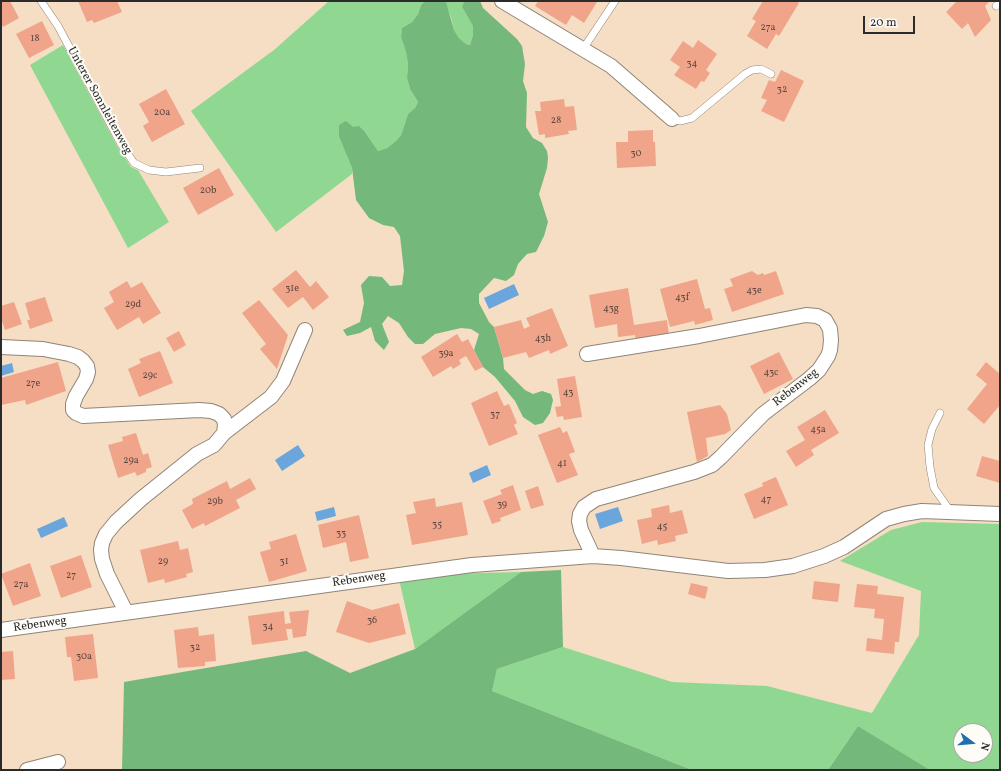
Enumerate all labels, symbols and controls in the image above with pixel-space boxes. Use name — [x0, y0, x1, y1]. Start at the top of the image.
scale bar — [865, 8, 917, 34]
text: 20 m — [870, 15, 897, 31]
house number: 27a — [761, 22, 775, 34]
house number: 18 — [31, 33, 39, 45]
street label: Unterer Sonnleitenweg — [63, 45, 135, 157]
house number: 34 — [686, 58, 698, 70]
house number: 32 — [777, 84, 787, 96]
house number: 20a — [154, 107, 170, 119]
house number: 28 — [551, 115, 561, 127]
house number: 30 — [631, 148, 641, 160]
house number: 20b — [200, 185, 216, 197]
house number: 31e — [285, 283, 299, 295]
house number: 43e — [746, 285, 762, 297]
house number: 43f — [675, 292, 689, 304]
house number: 29d — [125, 299, 141, 311]
house number: 43g — [603, 303, 619, 315]
house number: 43h — [535, 333, 551, 345]
house number: 39a — [438, 348, 454, 360]
street label: Rebenweg — [770, 366, 822, 410]
house number: 43c — [763, 367, 779, 379]
house number: 29c — [143, 370, 157, 382]
house number: 27e — [26, 378, 40, 390]
house number: 43 — [563, 387, 573, 399]
house number: 37 — [490, 409, 500, 421]
house number: 45a — [810, 424, 826, 436]
house number: 29a — [123, 455, 139, 467]
house number: 41 — [557, 458, 567, 470]
house number: 47 — [761, 494, 771, 506]
house number: 29b — [207, 496, 223, 508]
house number: 39 — [497, 499, 507, 511]
house number: 35 — [432, 519, 442, 531]
house number: 45 — [657, 521, 667, 533]
house number: 33 — [336, 528, 346, 540]
house number: 29 — [158, 556, 168, 568]
house number: 31 — [279, 556, 289, 568]
street label: Rebenweg — [331, 569, 387, 591]
house number: 27 — [66, 570, 76, 582]
house number: 27a — [14, 579, 28, 591]
street label: Rebenweg — [12, 614, 68, 636]
house number: 36 — [367, 615, 377, 627]
house number: 34 — [262, 621, 274, 633]
house number: 32 — [190, 642, 200, 654]
house number: 30a — [76, 651, 92, 663]
north arrow — [953, 723, 993, 763]
text: N — [976, 740, 992, 752]

